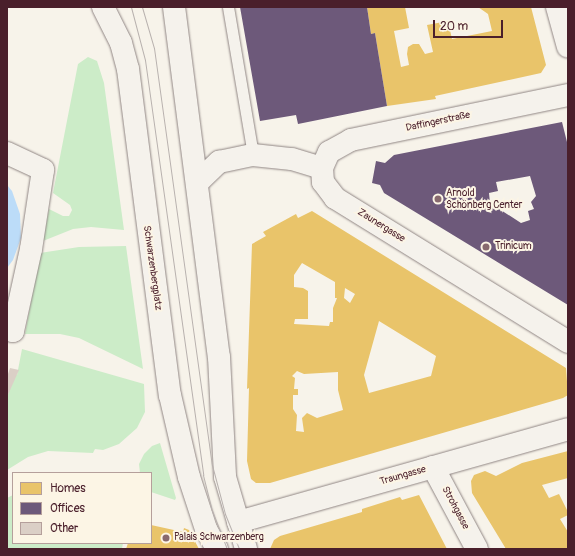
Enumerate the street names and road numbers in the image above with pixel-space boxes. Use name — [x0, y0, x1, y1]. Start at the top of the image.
street label: Daffingerstraße — [405, 109, 471, 135]
street label: Zaunergasse — [355, 207, 407, 245]
street label: Schwarzenbergplatz — [140, 225, 164, 311]
street label: Traungasse — [379, 464, 427, 488]
street label: Strohgasse — [439, 485, 471, 531]

